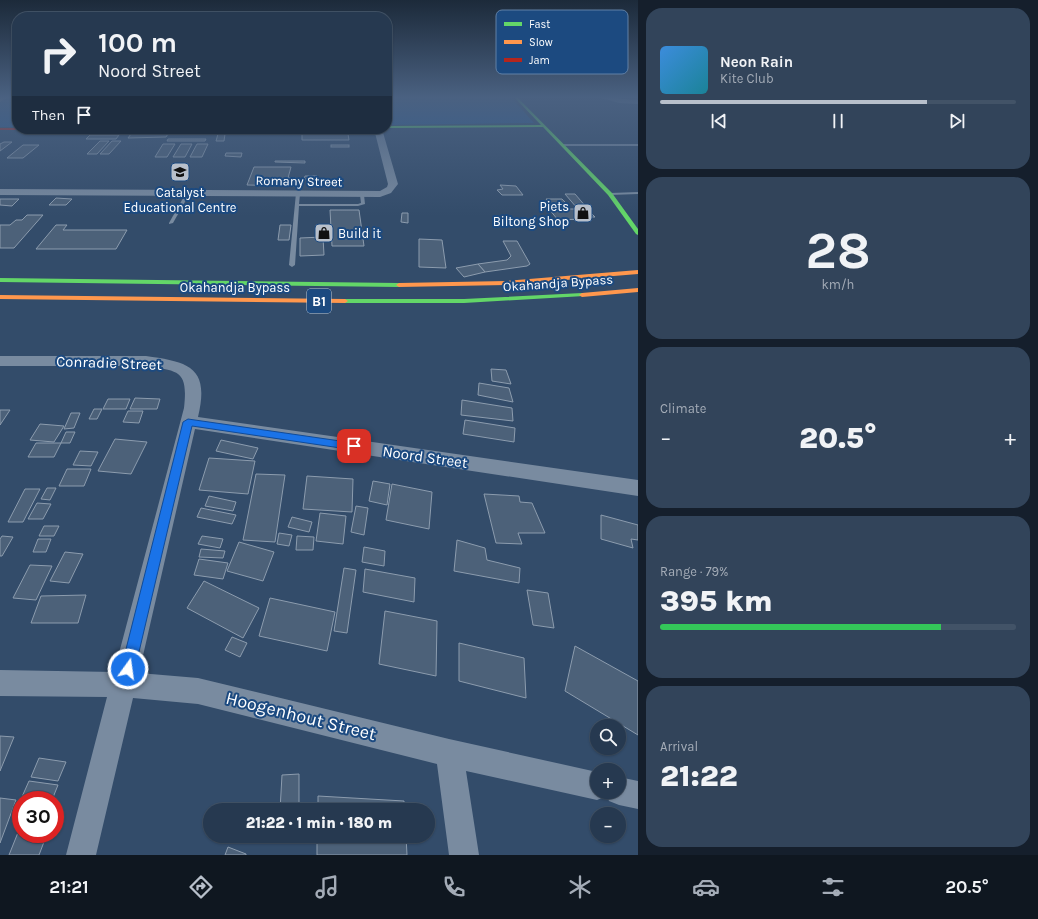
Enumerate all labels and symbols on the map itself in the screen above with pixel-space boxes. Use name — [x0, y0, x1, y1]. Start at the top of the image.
legend — [496, 10, 628, 74]
text: Fast — [529, 18, 550, 31]
text: Slow — [529, 36, 553, 49]
text: Jam — [529, 54, 550, 67]
school or university icon: Catalyst Educational Centre — [169, 161, 191, 183]
street label: Romany Street — [255, 173, 343, 189]
place label: Catalyst Educational Centre — [123, 185, 237, 215]
place label: Piets Biltong Shop — [493, 199, 569, 229]
shop icon: Piets Biltong Shop — [572, 202, 594, 224]
shop icon: Build it — [313, 222, 335, 244]
place label: Build it — [338, 226, 381, 241]
street label: Okahandja Bypass — [502, 272, 614, 294]
street label: Okahandja Bypass — [180, 280, 290, 295]
road number: B1 — [307, 289, 331, 313]
street label: Conradie Street — [56, 352, 163, 374]
pin — [337, 429, 371, 463]
street label: Noord Street — [381, 442, 469, 472]
position arrow — [107, 648, 149, 690]
street label: Hoogenhout Street — [224, 687, 379, 745]
speed limit sign: 30 — [12, 791, 64, 843]

